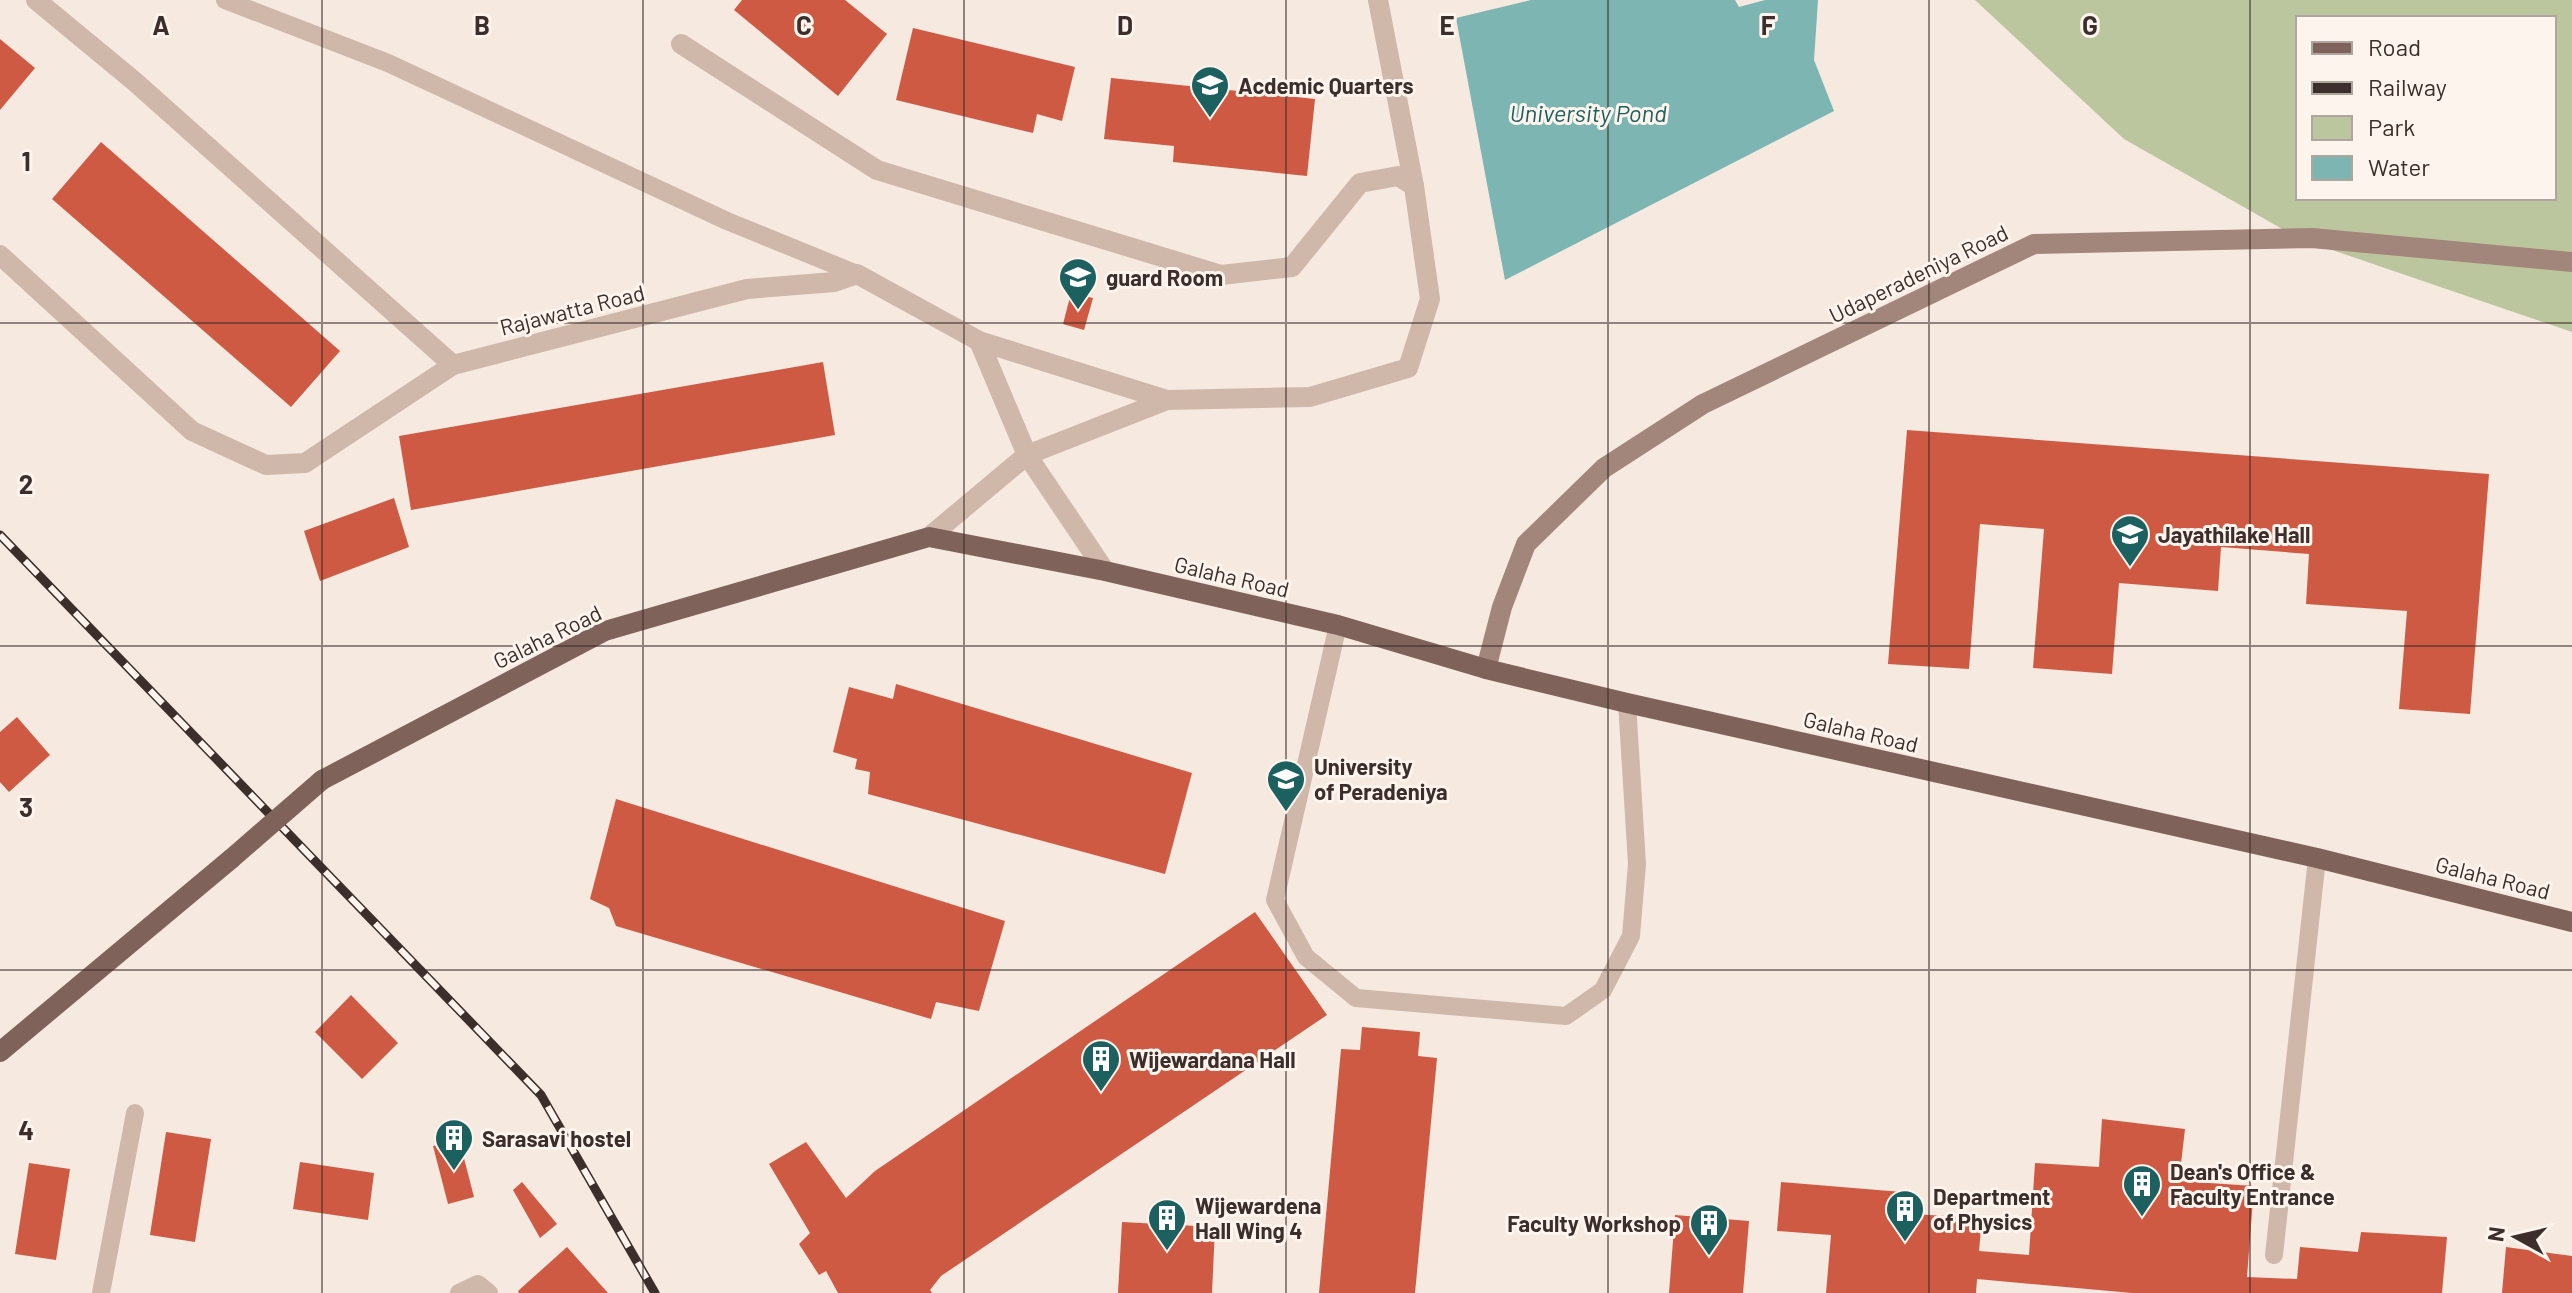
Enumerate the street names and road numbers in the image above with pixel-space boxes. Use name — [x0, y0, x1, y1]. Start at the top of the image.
street label: Udaperadeniya Road — [1824, 218, 2012, 328]
street label: Rajawatta Road — [497, 278, 647, 340]
street label: Galaha Road — [1172, 550, 1292, 602]
street label: Galaha Road — [489, 599, 605, 673]
street label: Galaha Road — [1801, 705, 1921, 757]
street label: Galaha Road — [2433, 850, 2553, 904]

